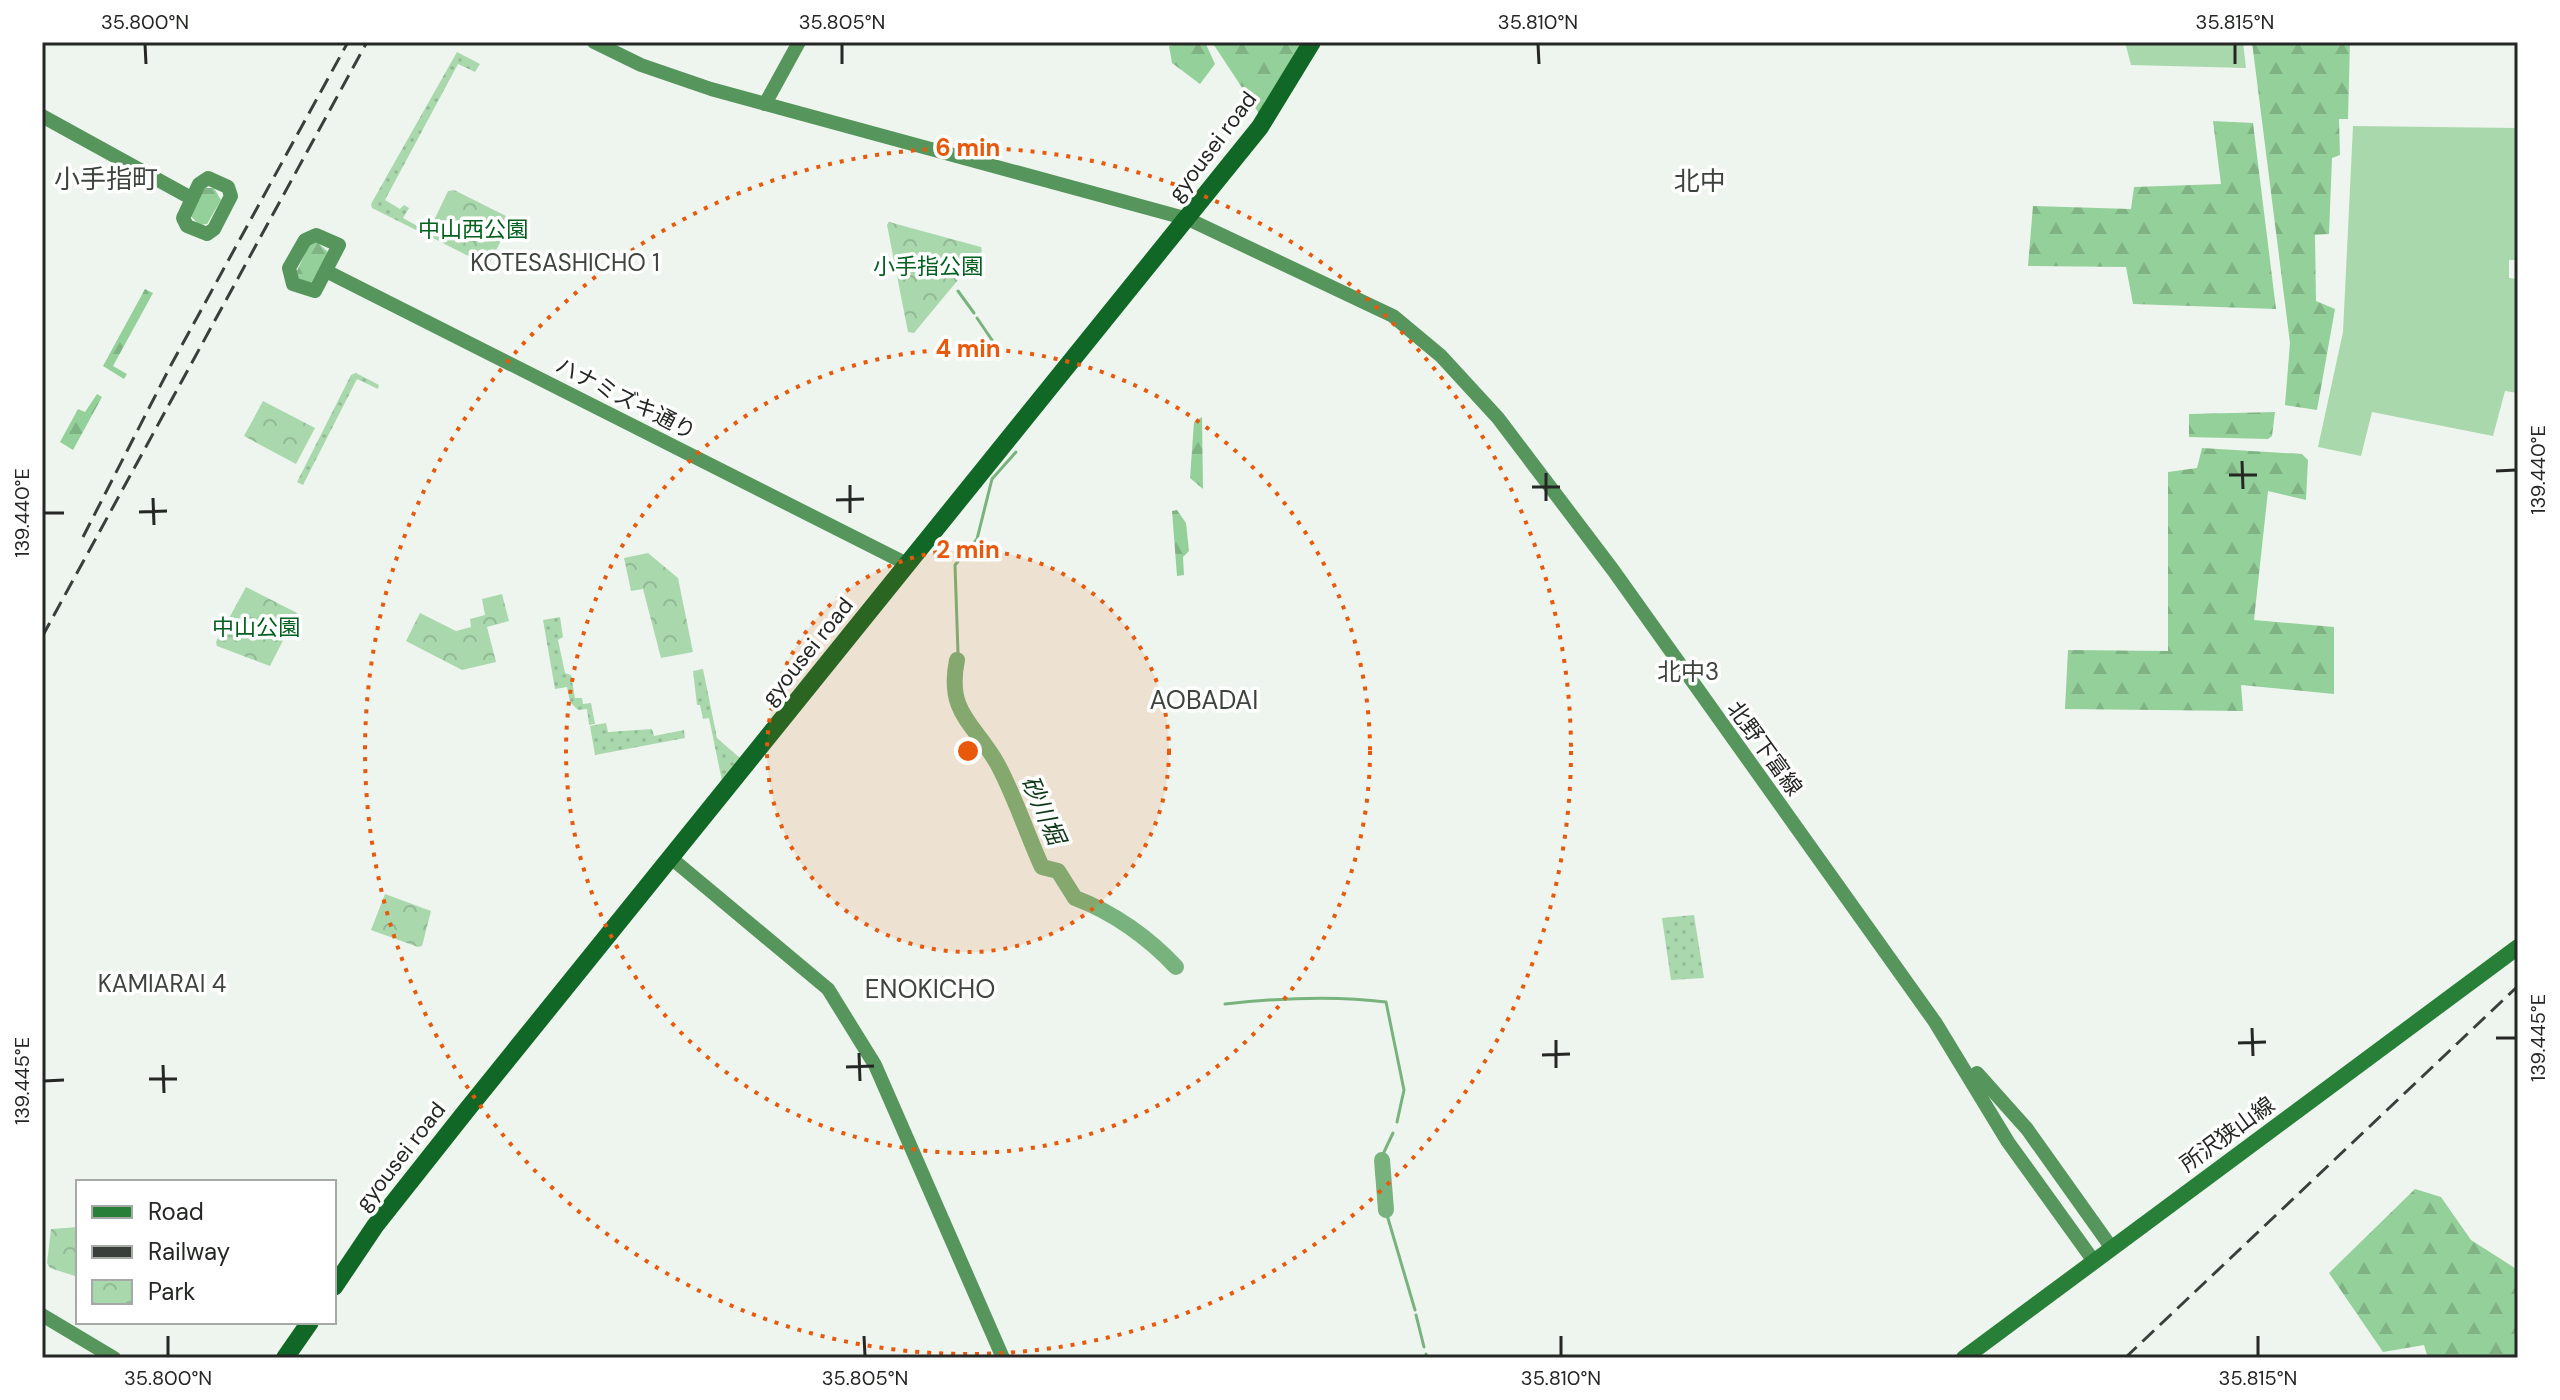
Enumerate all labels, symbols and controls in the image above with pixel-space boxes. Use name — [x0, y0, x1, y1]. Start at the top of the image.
text: 35.800°N — [101, 9, 189, 35]
text: 35.805°N — [799, 9, 885, 35]
text: 35.810°N — [1498, 9, 1578, 35]
text: 35.815°N — [2196, 9, 2274, 35]
street label: gyousei road — [1162, 86, 1263, 207]
text: 6 min — [936, 132, 1000, 163]
district label: 小手指町 — [54, 162, 158, 196]
district label: 北中 — [1674, 164, 1726, 198]
park label: 中山西公園 — [418, 215, 528, 244]
district label: KOTESASHICHO 1 — [470, 247, 660, 278]
park label: 小手指公園 — [873, 252, 983, 281]
text: 4 min — [935, 333, 1001, 364]
street label: ハナミズキ通り — [551, 351, 701, 446]
text: 139.440°E — [2525, 425, 2551, 515]
text: 139.440°E — [9, 468, 35, 558]
text: 2 min — [936, 534, 1000, 565]
street label: gyousei road — [755, 592, 860, 711]
park label: 中山公園 — [212, 613, 300, 642]
district label: 北中3 — [1657, 656, 1719, 687]
district label: AOBADAI — [1150, 683, 1258, 717]
street label: 北野下富線 — [1721, 695, 1809, 801]
centre of rings — [954, 737, 982, 765]
water label: 砂川堀 — [1015, 771, 1074, 853]
district label: KAMIARAI 4 — [98, 968, 226, 999]
district label: ENOKICHO — [865, 972, 995, 1006]
text: 139.445°E — [2525, 994, 2551, 1082]
text: 139.445°E — [9, 1037, 35, 1125]
street label: 所沢狭山線 — [2174, 1090, 2280, 1178]
street label: gyousei road — [349, 1096, 452, 1217]
legend — [76, 1180, 336, 1324]
text: Road — [148, 1196, 204, 1227]
text: Railway — [148, 1236, 230, 1267]
text: Park — [148, 1276, 195, 1307]
text: 35.800°N — [124, 1365, 212, 1391]
text: 35.805°N — [822, 1365, 908, 1391]
text: 35.810°N — [1521, 1365, 1601, 1391]
text: 35.815°N — [2219, 1365, 2297, 1391]

